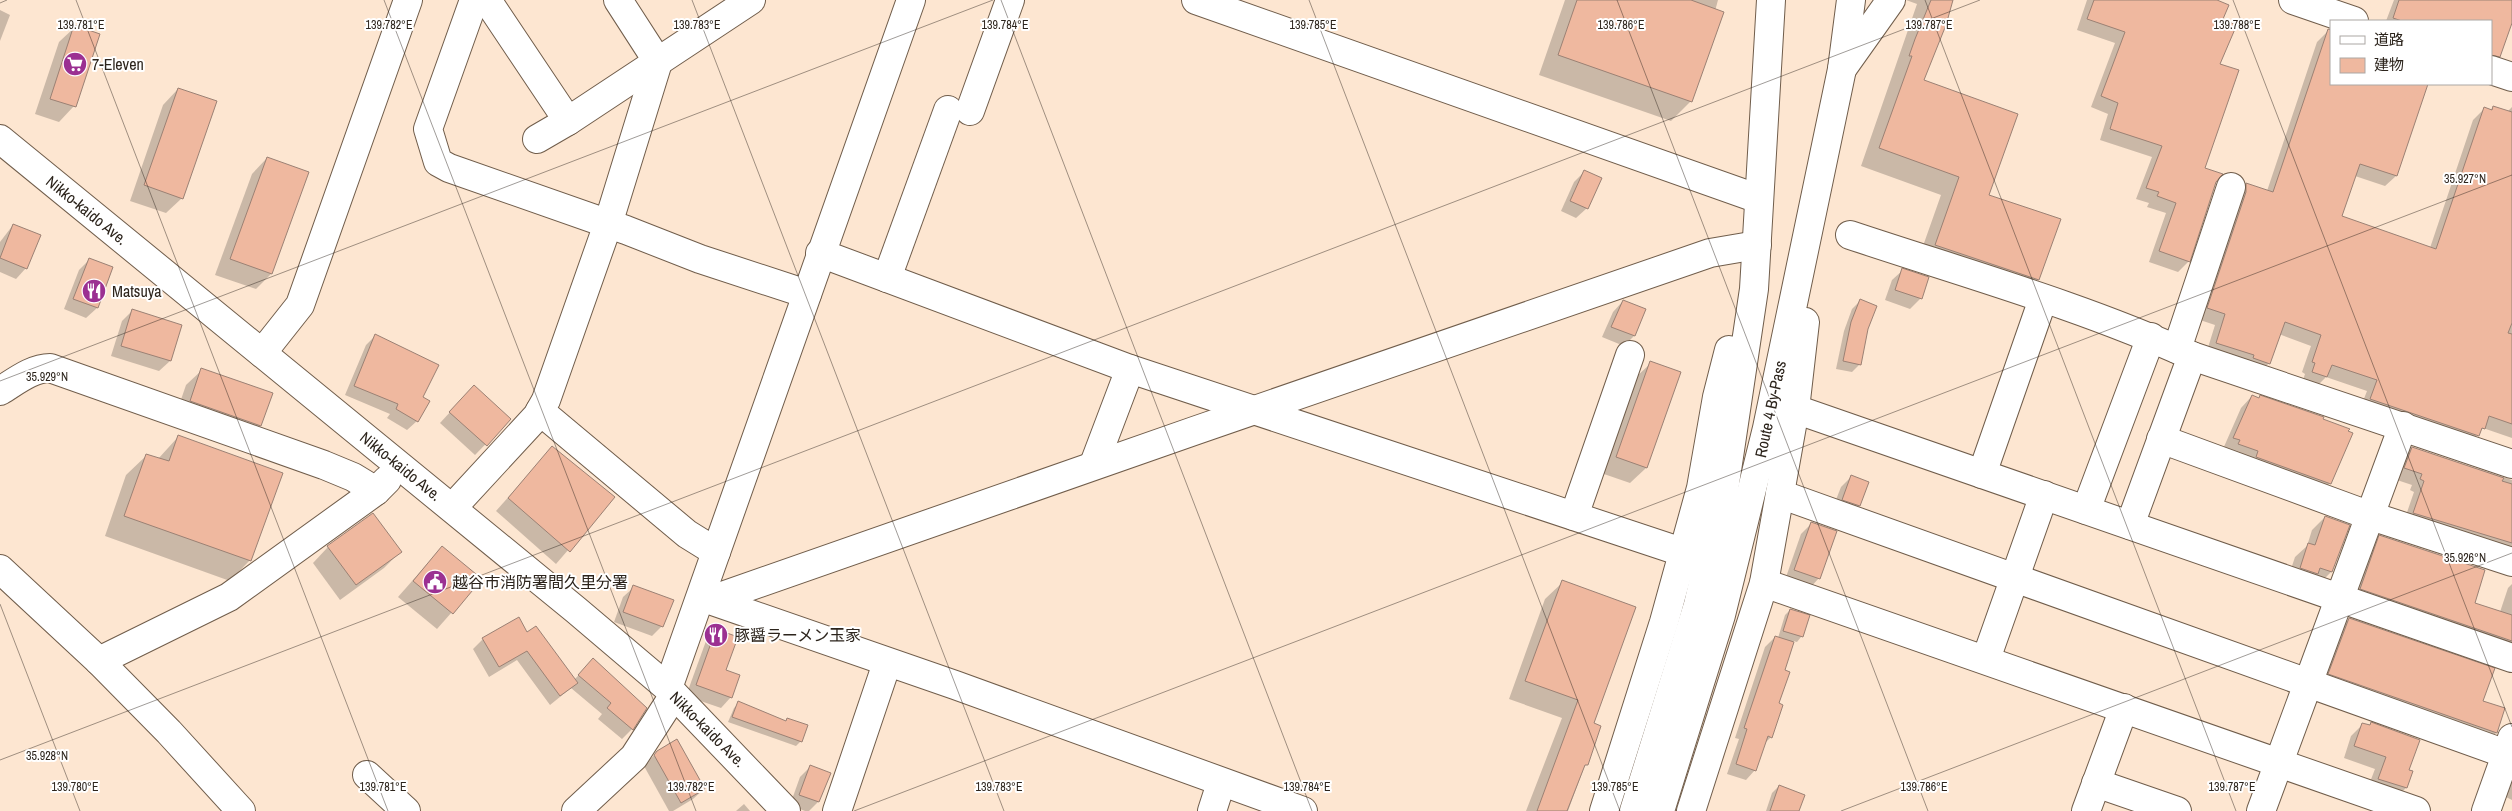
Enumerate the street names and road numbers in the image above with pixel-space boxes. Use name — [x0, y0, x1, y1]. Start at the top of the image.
street label: Nikko-kaido Ave. — [42, 170, 132, 250]
street label: Route 4 By-Pass — [1749, 359, 1791, 459]
street label: Nikko-kaido Ave. — [356, 426, 446, 506]
street label: Nikko-kaido Ave. — [665, 686, 751, 772]

